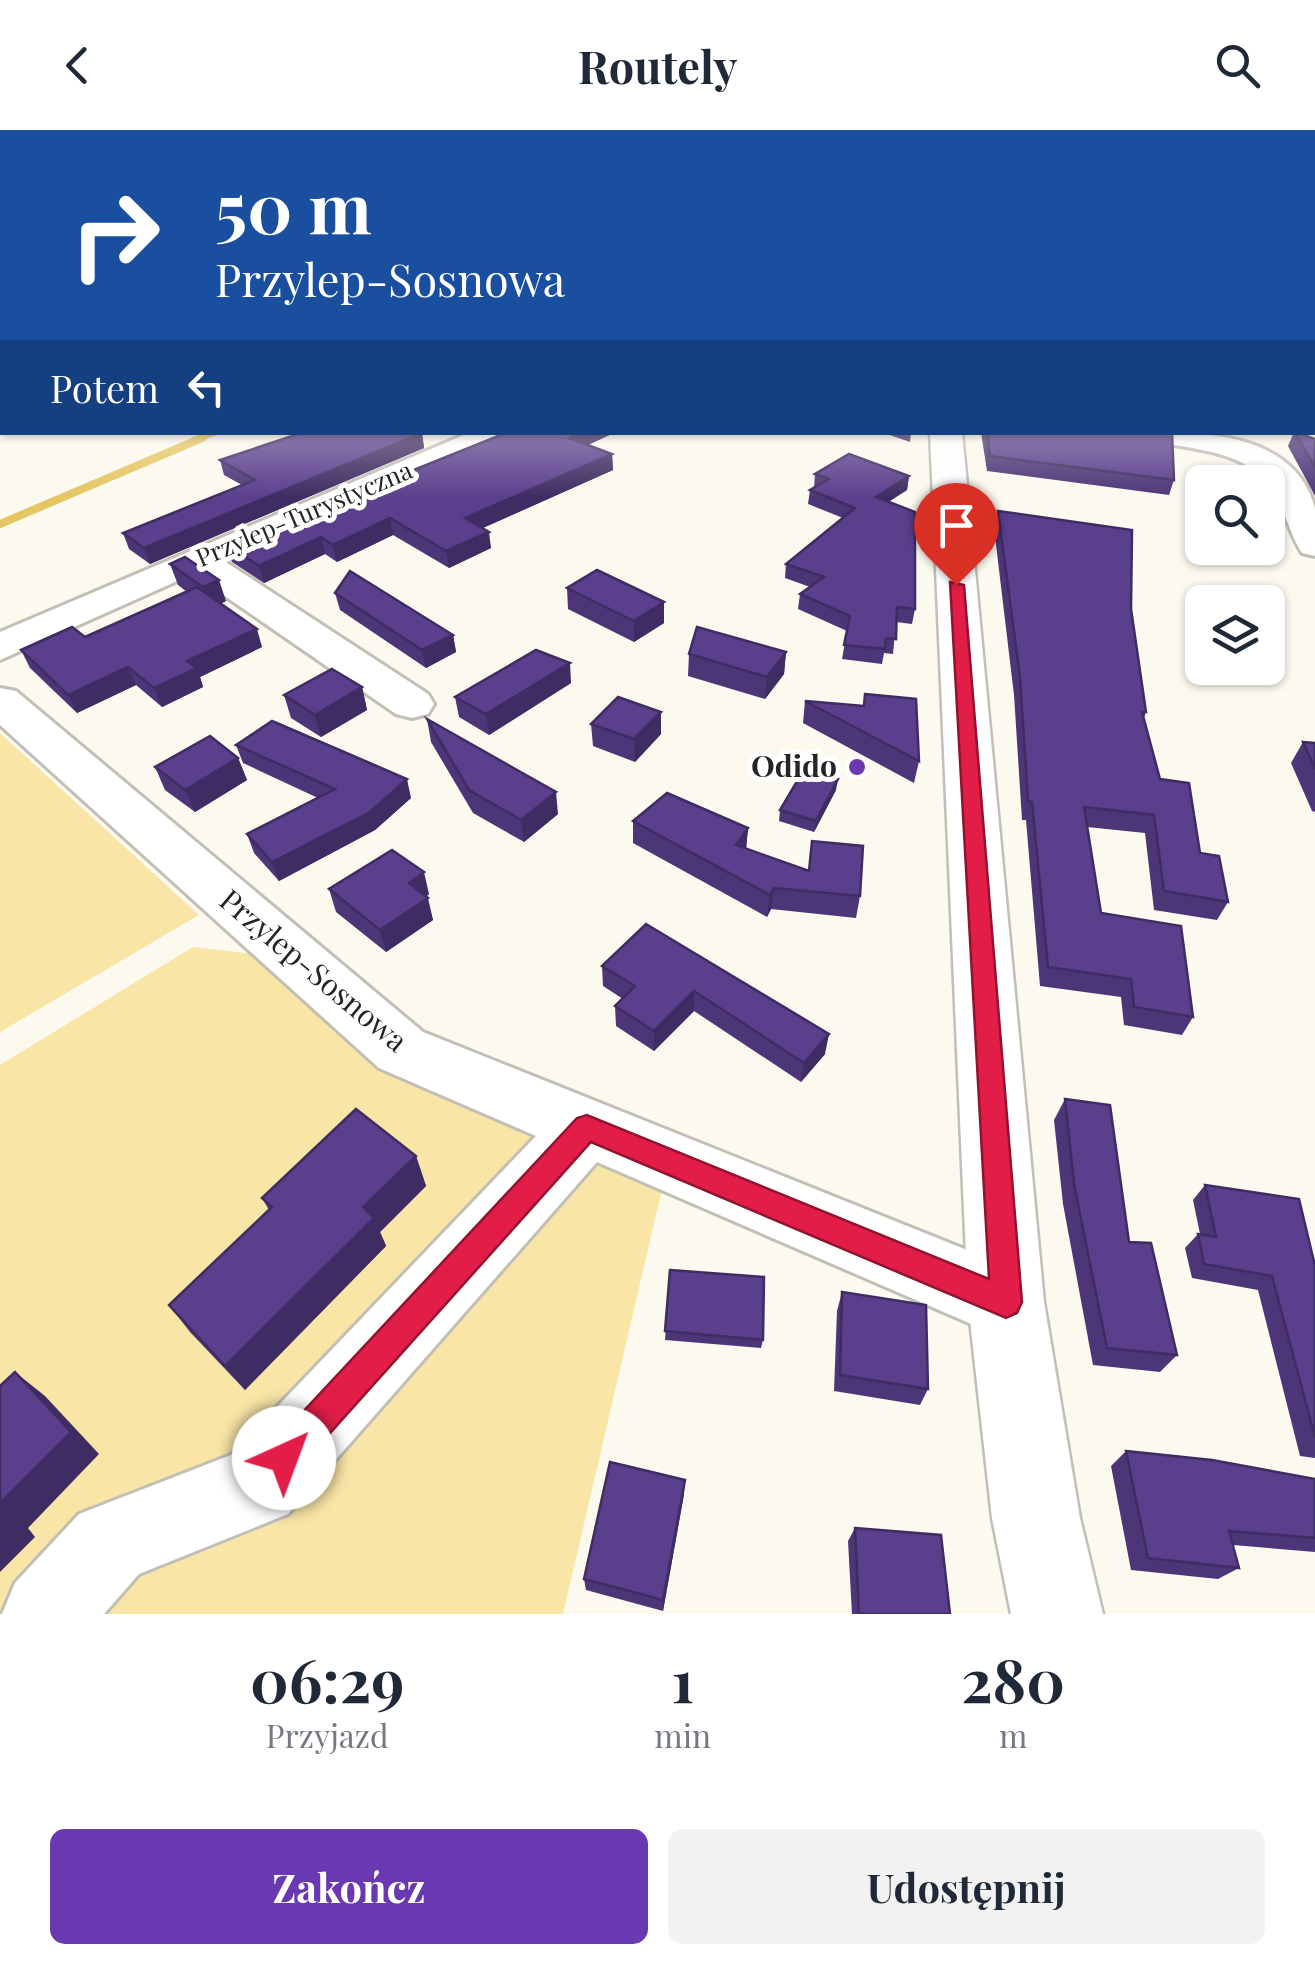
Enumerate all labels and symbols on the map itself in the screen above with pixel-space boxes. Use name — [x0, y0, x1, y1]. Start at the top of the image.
street label: Przylep-Turystyczna — [190, 452, 417, 573]
pin — [914, 483, 999, 586]
place label: Odido — [751, 745, 837, 785]
marker: Odido — [846, 756, 868, 778]
street label: Przylep-Sosnowa — [212, 879, 417, 1060]
position arrow — [232, 1406, 336, 1510]

